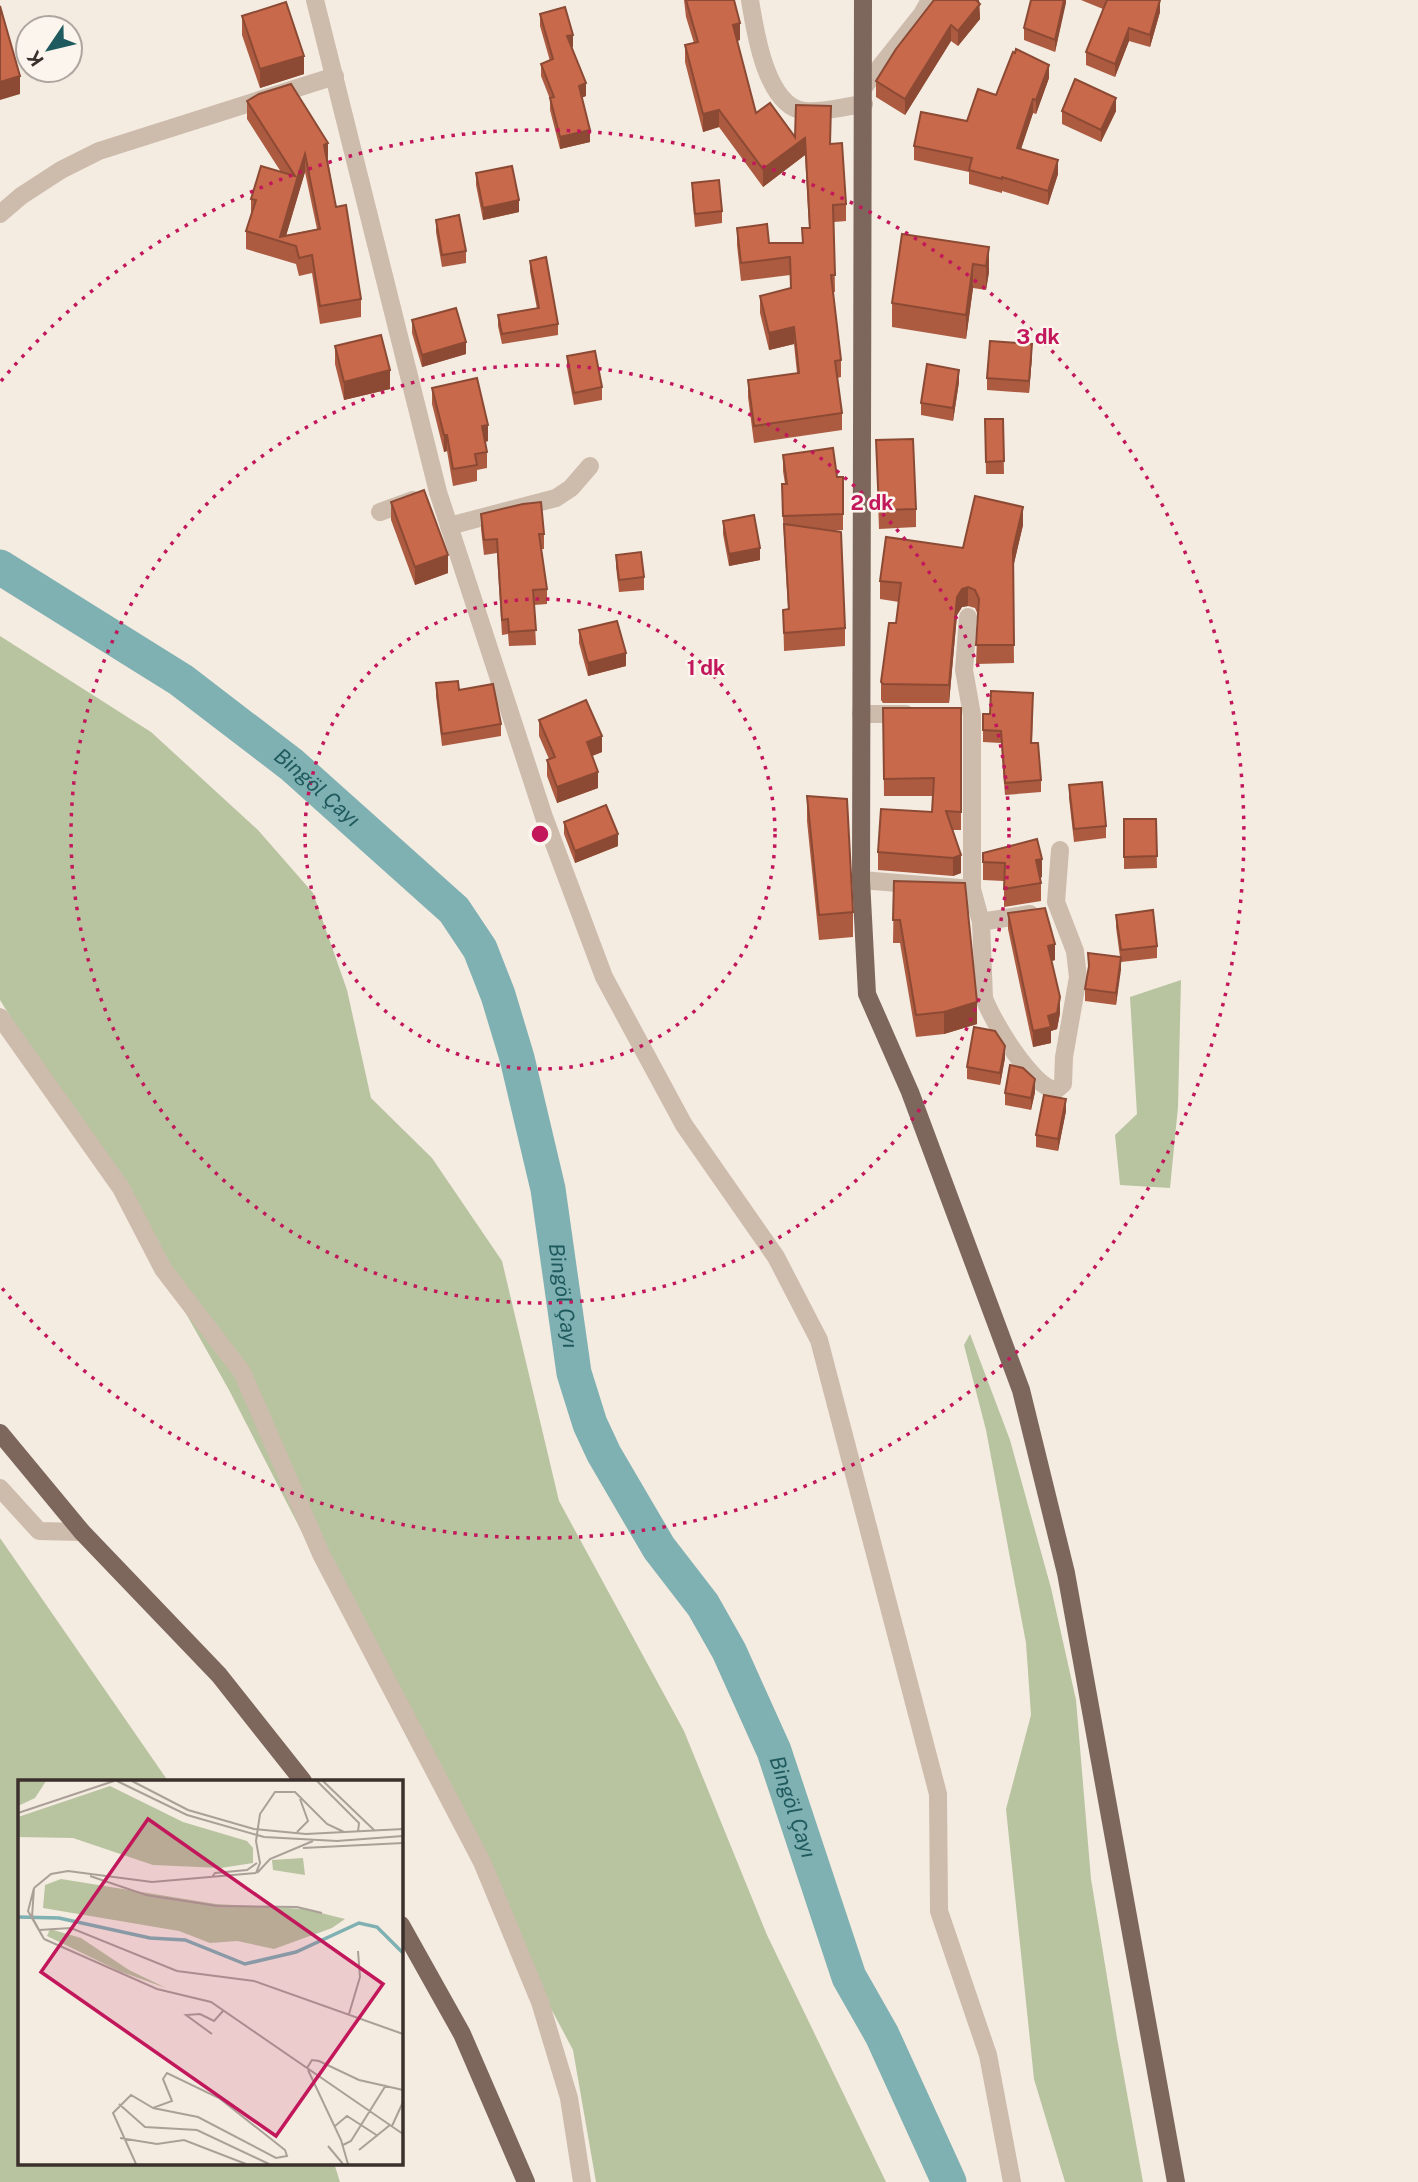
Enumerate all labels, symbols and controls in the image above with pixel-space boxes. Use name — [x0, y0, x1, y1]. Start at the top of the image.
north arrow — [14, 14, 84, 84]
text: K — [22, 47, 48, 71]
text: 3 dk — [1016, 324, 1060, 349]
text: 2 dk — [851, 490, 893, 515]
text: 1 dk — [687, 655, 725, 680]
water label: Bingöl Çayı — [269, 743, 365, 832]
centre of rings — [528, 822, 552, 846]
water label: Bingöl Çayı — [544, 1241, 583, 1350]
water label: Bingöl Çayı — [764, 1753, 822, 1861]
inset map — [18, 1780, 402, 2164]

